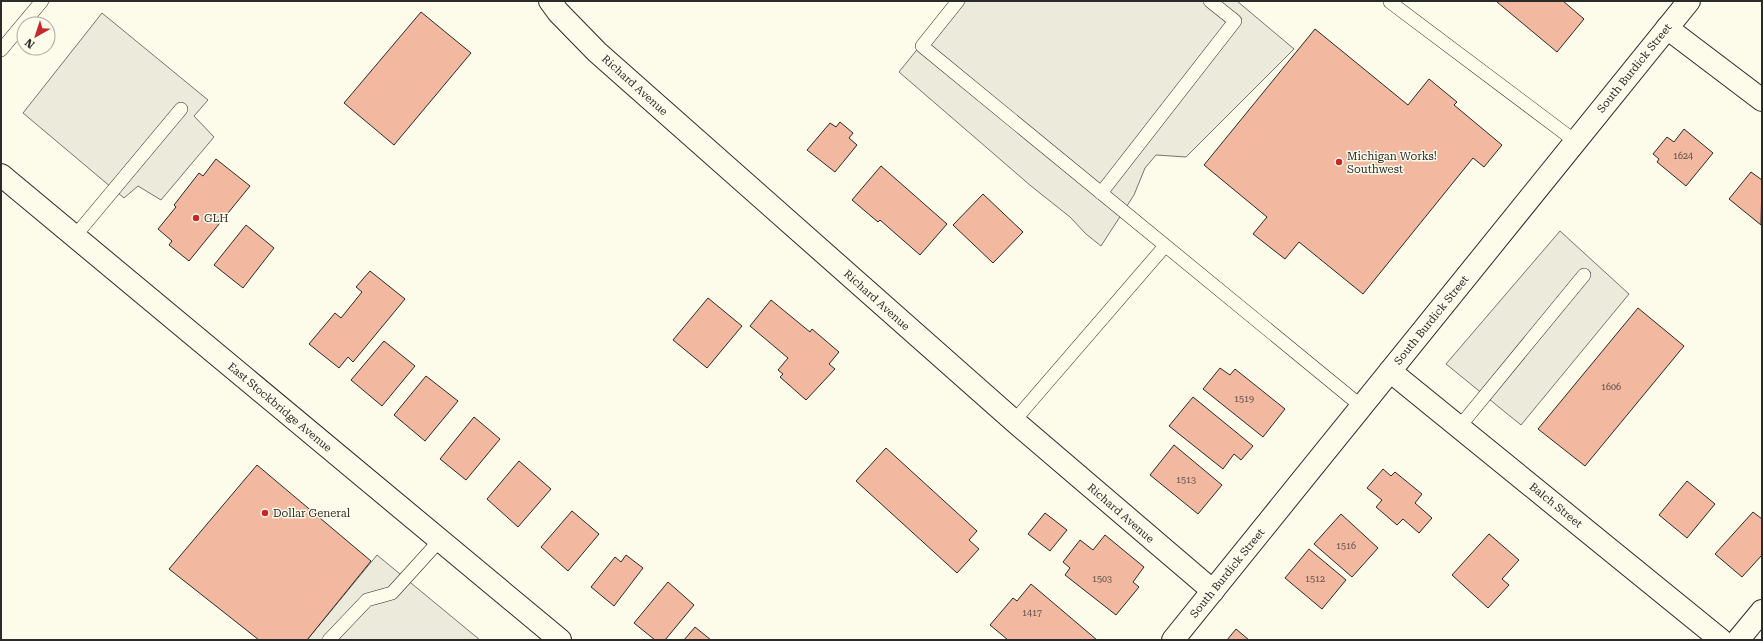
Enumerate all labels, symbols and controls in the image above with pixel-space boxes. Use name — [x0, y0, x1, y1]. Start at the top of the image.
north arrow — [16, 16, 56, 56]
street label: South Burdick Street — [1594, 21, 1674, 116]
text: N — [22, 35, 37, 51]
street label: Richard Avenue — [599, 52, 670, 118]
place label: Michigan Works! Southwest — [1347, 150, 1437, 176]
house number: 1624 — [1673, 151, 1693, 161]
marker: Michigan Works! Southwest — [1334, 157, 1344, 167]
place label: GLH — [204, 212, 228, 225]
marker: GLH — [191, 213, 201, 223]
street label: Richard Avenue — [841, 267, 912, 333]
street label: South Burdick Street — [1391, 273, 1471, 368]
street label: East Stockbridge Avenue — [225, 360, 334, 455]
house number: 1606 — [1601, 382, 1621, 392]
house number: 1519 — [1234, 394, 1254, 404]
house number: 1513 — [1176, 475, 1196, 485]
street label: Balch Street — [1527, 480, 1585, 531]
street label: Richard Avenue — [1085, 481, 1157, 546]
place label: Dollar General — [273, 507, 351, 520]
marker: Dollar General — [260, 508, 270, 518]
street label: South Burdick Street — [1187, 526, 1267, 621]
house number: 1516 — [1336, 541, 1356, 551]
house number: 1503 — [1092, 574, 1112, 584]
house number: 1512 — [1305, 574, 1325, 584]
house number: 1417 — [1022, 608, 1042, 618]

